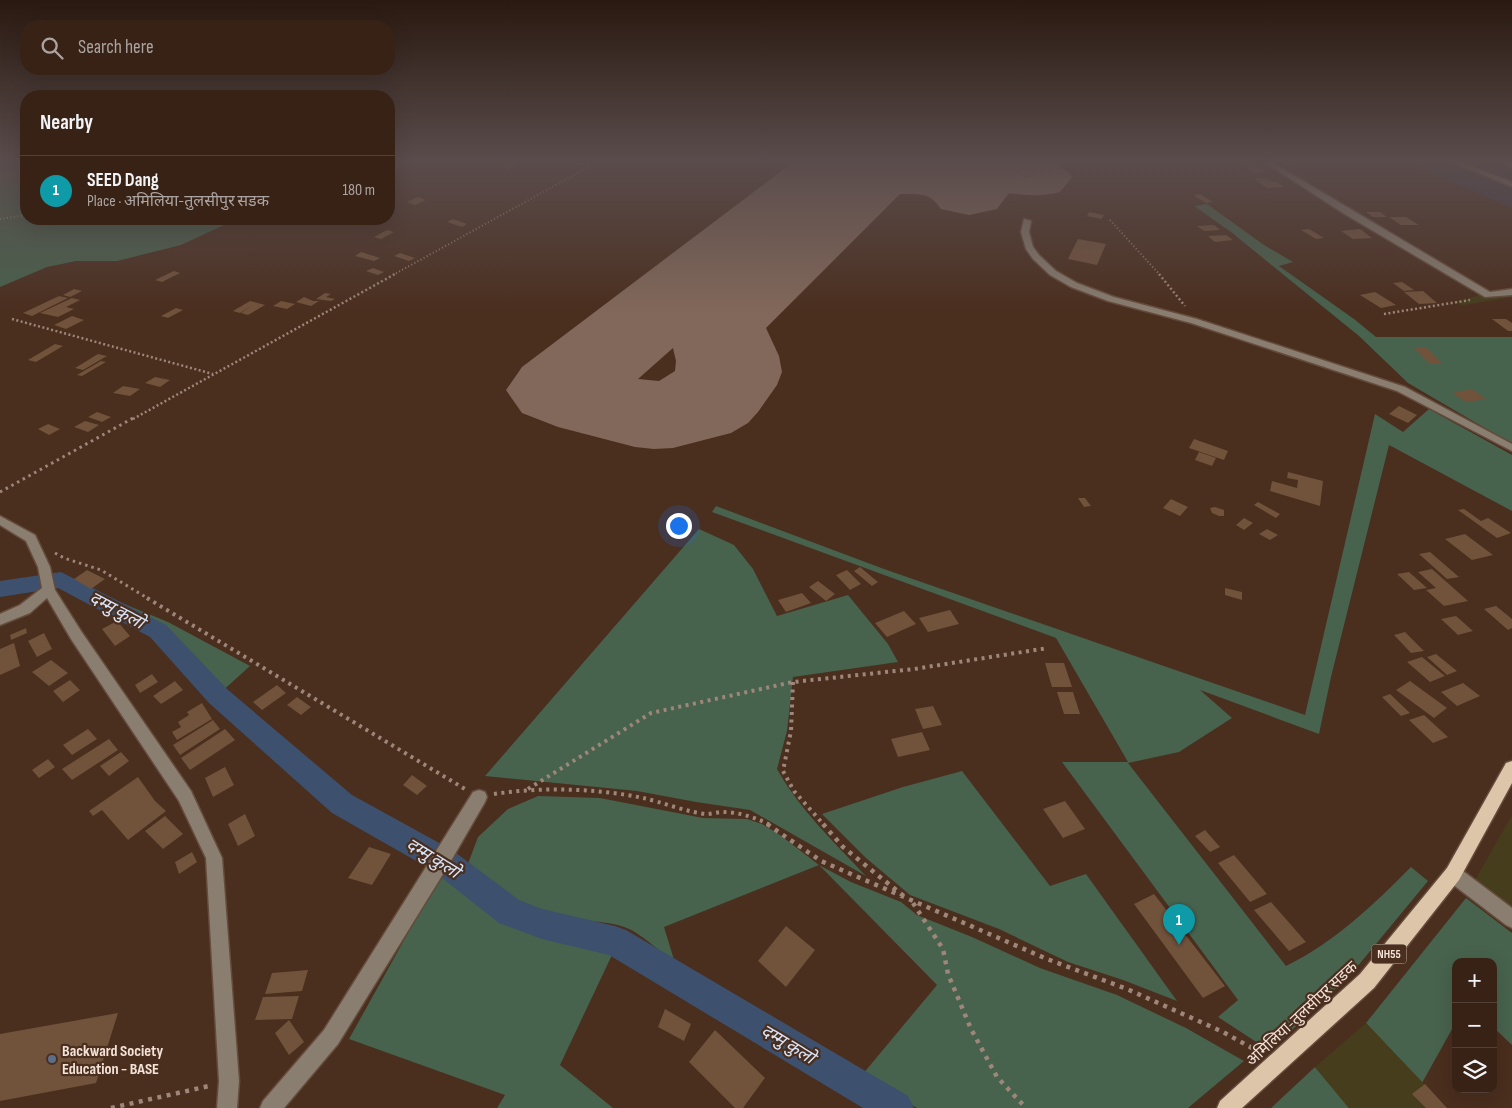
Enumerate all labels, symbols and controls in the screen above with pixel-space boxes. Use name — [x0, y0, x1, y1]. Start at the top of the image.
search box — [20, 20, 395, 75]
icon: search — [38, 34, 66, 62]
text: Search here — [78, 36, 154, 59]
text: Nearby — [40, 110, 93, 135]
text: SEED Dang — [87, 169, 159, 192]
text: 1 — [53, 181, 59, 200]
text: 180 m — [342, 181, 375, 200]
text: Place · अमिलिया-तुलसीपुर सडक — [87, 192, 269, 211]
your location — [666, 513, 692, 539]
water label: दम्मु कुलो — [86, 586, 151, 635]
water label: दम्मु कुलो — [402, 833, 467, 885]
pin: 1 — [1163, 904, 1195, 945]
road number: NH55 — [1372, 944, 1406, 964]
street label: अमिलिया-तुलसीपुर सडक — [1243, 957, 1362, 1070]
map controls — [1452, 958, 1497, 1093]
button: + — [1452, 958, 1497, 1003]
button: − — [1452, 1003, 1497, 1048]
water label: दम्मु कुलो — [757, 1019, 822, 1070]
place label: Backward Society Education - BASE — [62, 1042, 163, 1079]
button: layers — [1452, 1048, 1497, 1093]
marker: Backward Society Education - BASE — [46, 1053, 58, 1065]

